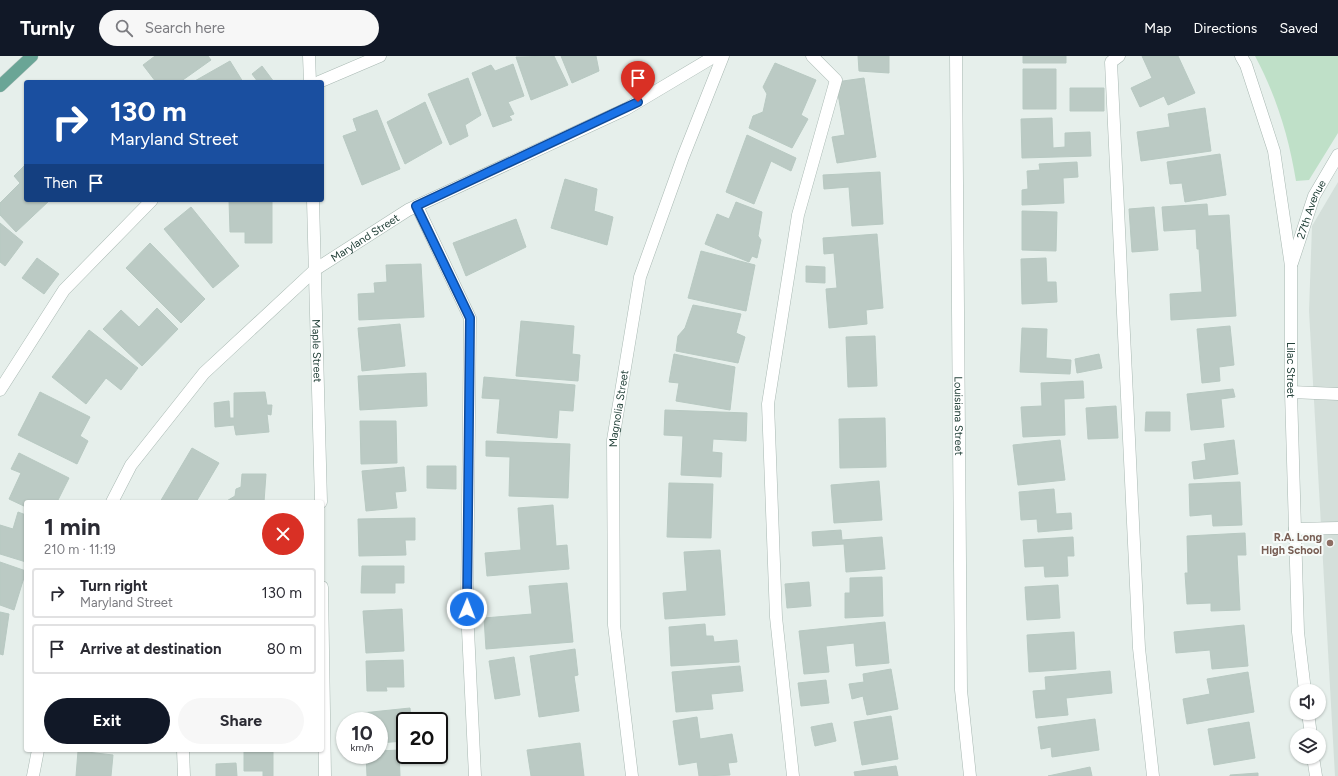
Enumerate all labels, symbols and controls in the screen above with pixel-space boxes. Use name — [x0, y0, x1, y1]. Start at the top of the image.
search box — [99, 10, 379, 46]
text: Turnly — [20, 17, 75, 40]
icon: search — [113, 17, 135, 39]
text: Search here — [145, 19, 225, 37]
text: Map — [1144, 20, 1172, 37]
text: Directions — [1194, 20, 1257, 37]
text: Saved — [1279, 20, 1318, 37]
pin — [621, 61, 655, 102]
icon: arrive — [627, 67, 649, 89]
text: 130 m — [110, 94, 187, 128]
icon: right — [44, 96, 96, 148]
text: Maryland Street — [110, 128, 239, 150]
icon: arrive — [85, 172, 107, 194]
text: Then — [44, 174, 77, 192]
street label: 27th Avenue — [1294, 178, 1329, 241]
street label: Maryland Street — [329, 211, 402, 265]
street label: Maple Street — [309, 319, 324, 383]
street label: Lilac Street — [1284, 342, 1297, 398]
street label: Magnolia Street — [607, 369, 632, 447]
street label: Louisiana Street — [952, 376, 965, 456]
text: 1 min — [44, 512, 101, 541]
button: close — [262, 513, 304, 555]
place label: R.A. Long High School — [1261, 531, 1322, 557]
marker: R.A. Long High School — [1325, 538, 1335, 548]
text: 210 m · 11:19 — [44, 542, 116, 557]
text: Turn right — [80, 577, 148, 595]
icon: right — [46, 582, 68, 604]
text: 130 m — [262, 584, 302, 602]
position arrow — [446, 588, 488, 630]
text: Maryland Street — [80, 595, 173, 610]
icon: arrive — [46, 638, 68, 660]
text: Arrive at destination — [80, 640, 221, 658]
text: 80 m — [267, 640, 302, 658]
map controls — [1290, 684, 1326, 764]
button: sound — [1290, 684, 1326, 720]
button: Exit — [44, 698, 170, 744]
button: Share — [178, 698, 304, 744]
speed limit sign: 20 — [396, 712, 448, 764]
text: 10 — [351, 721, 373, 745]
button: layers — [1290, 728, 1326, 764]
text: km/h — [351, 741, 373, 754]

